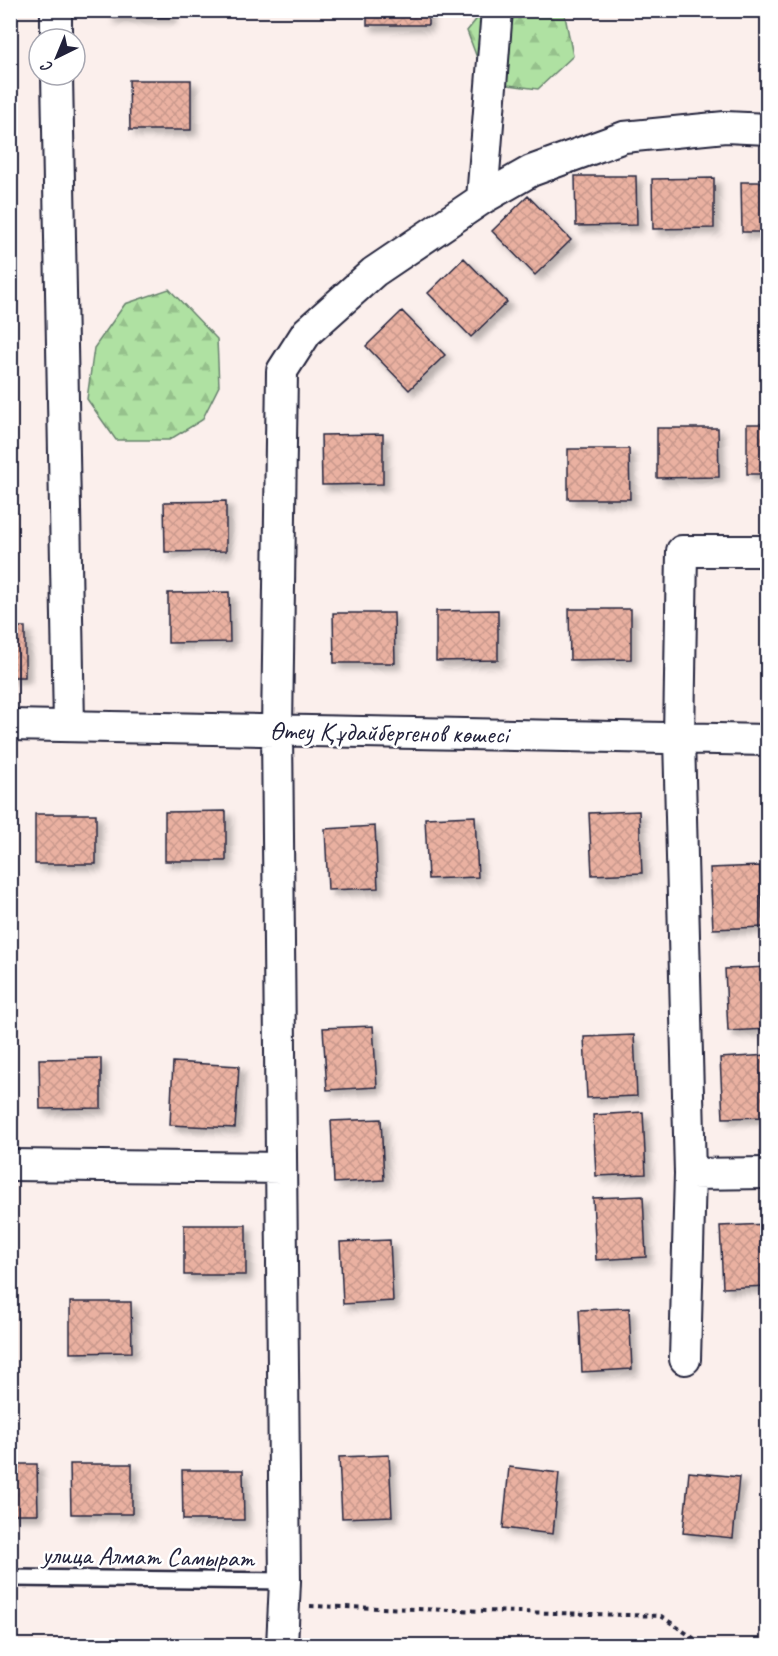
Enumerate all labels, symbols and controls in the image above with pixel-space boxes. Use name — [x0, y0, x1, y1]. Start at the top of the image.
north arrow — [27, 27, 87, 87]
text: С — [36, 56, 57, 77]
street label: Өтеу Құдайбергенов көшесі — [269, 714, 512, 751]
street label: улица Алмат Самырат — [40, 1538, 256, 1575]

